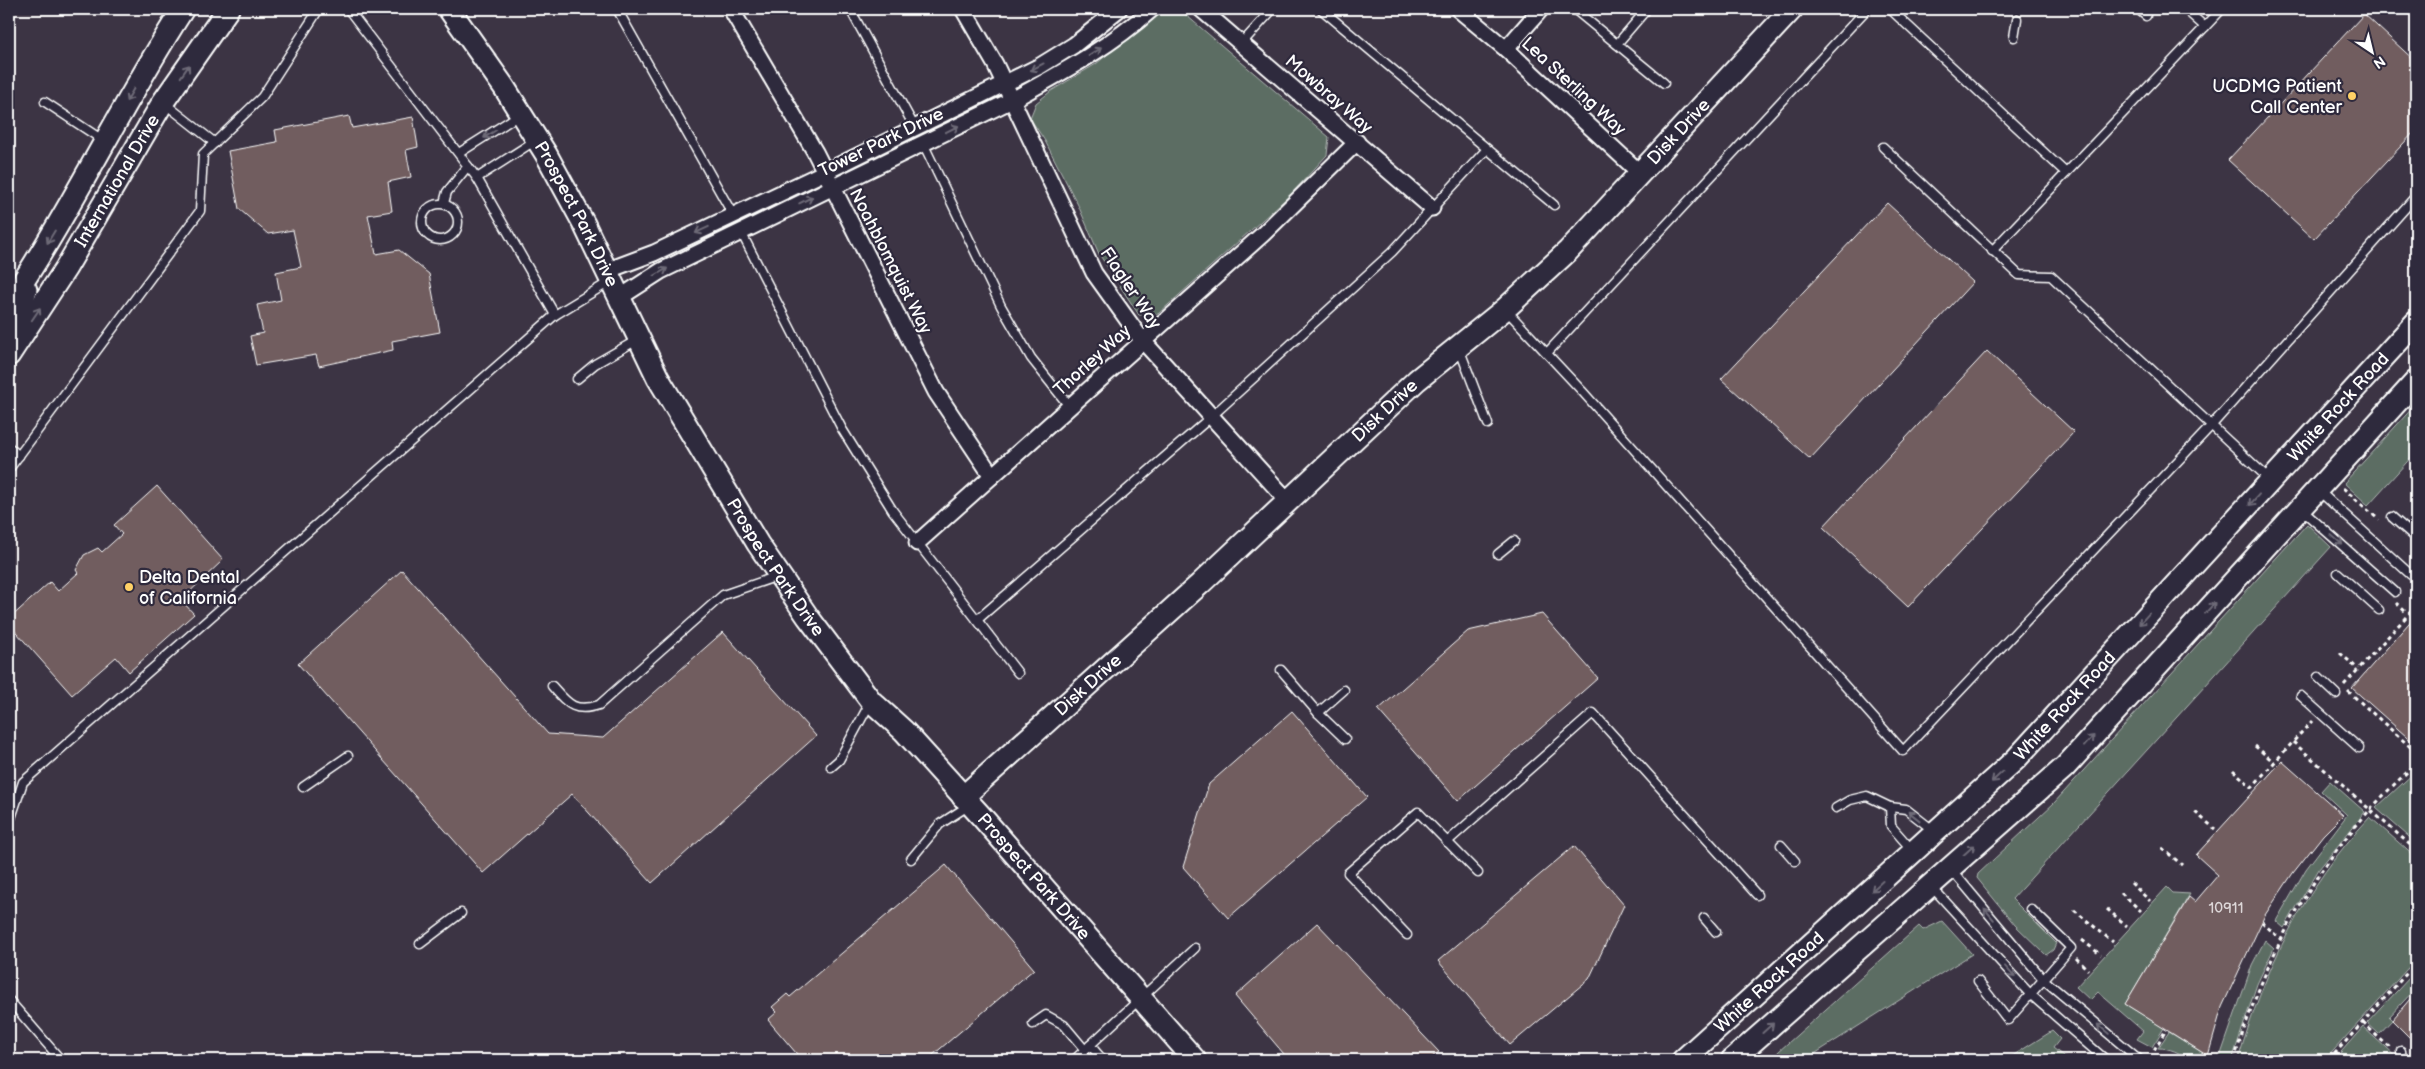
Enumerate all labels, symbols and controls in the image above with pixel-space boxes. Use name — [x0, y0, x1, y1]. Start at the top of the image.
north arrow — [2348, 28, 2398, 78]
street label: Lea Sterling Way — [1517, 33, 1631, 141]
one-way arrow — [1088, 47, 1102, 57]
street label: Mowbray Way — [1281, 51, 1377, 139]
text: N — [2370, 52, 2388, 72]
one-way arrow — [1029, 62, 1044, 72]
one-way arrow — [180, 64, 190, 78]
place label: UCDMG Patient Call Center — [2212, 76, 2343, 118]
one-way arrow — [124, 87, 134, 101]
marker: UCDMG Patient Call Center — [2346, 90, 2358, 102]
street label: Disk Drive — [1643, 94, 1715, 169]
street label: Tower Park Drive — [815, 103, 947, 182]
street label: International Drive — [71, 111, 164, 251]
one-way arrow — [944, 124, 959, 133]
one-way arrow — [484, 129, 498, 139]
street label: Prospect Park Drive — [530, 138, 623, 291]
street label: Noahblomquist Way — [845, 185, 937, 338]
one-way arrow — [798, 195, 813, 204]
one-way arrow — [695, 226, 710, 235]
one-way arrow — [45, 229, 55, 243]
street label: Flagler Way — [1096, 243, 1166, 334]
one-way arrow — [653, 267, 668, 277]
one-way arrow — [31, 307, 41, 321]
street label: Thorley Way — [1050, 320, 1136, 400]
street label: White Rock Road — [2283, 349, 2394, 466]
street label: Disk Drive — [1348, 375, 1422, 447]
one-way arrow — [2248, 493, 2259, 506]
street label: Prospect Park Drive — [722, 495, 829, 641]
one-way arrow — [2330, 535, 2343, 546]
place label: Delta Dental of California — [139, 567, 239, 609]
marker: Delta Dental of California — [123, 581, 135, 593]
one-way arrow — [2204, 601, 2216, 614]
one-way arrow — [2138, 613, 2150, 626]
street label: White Rock Road — [2010, 647, 2120, 765]
street label: Disk Drive — [1051, 650, 1126, 720]
one-way arrow — [2083, 735, 2095, 748]
one-way arrow — [1991, 771, 2004, 783]
street label: Prospect Park Drive — [973, 809, 1095, 944]
one-way arrow — [1907, 811, 1921, 821]
one-way arrow — [1962, 844, 1975, 856]
one-way arrow — [1870, 880, 1883, 892]
house number: 10911 — [2209, 899, 2243, 918]
one-way arrow — [1983, 908, 1994, 921]
street label: White Rock Road — [1710, 928, 1829, 1037]
one-way arrow — [2004, 966, 2016, 979]
one-way arrow — [1762, 1022, 1775, 1033]
one-way arrow — [2097, 1024, 2110, 1035]

